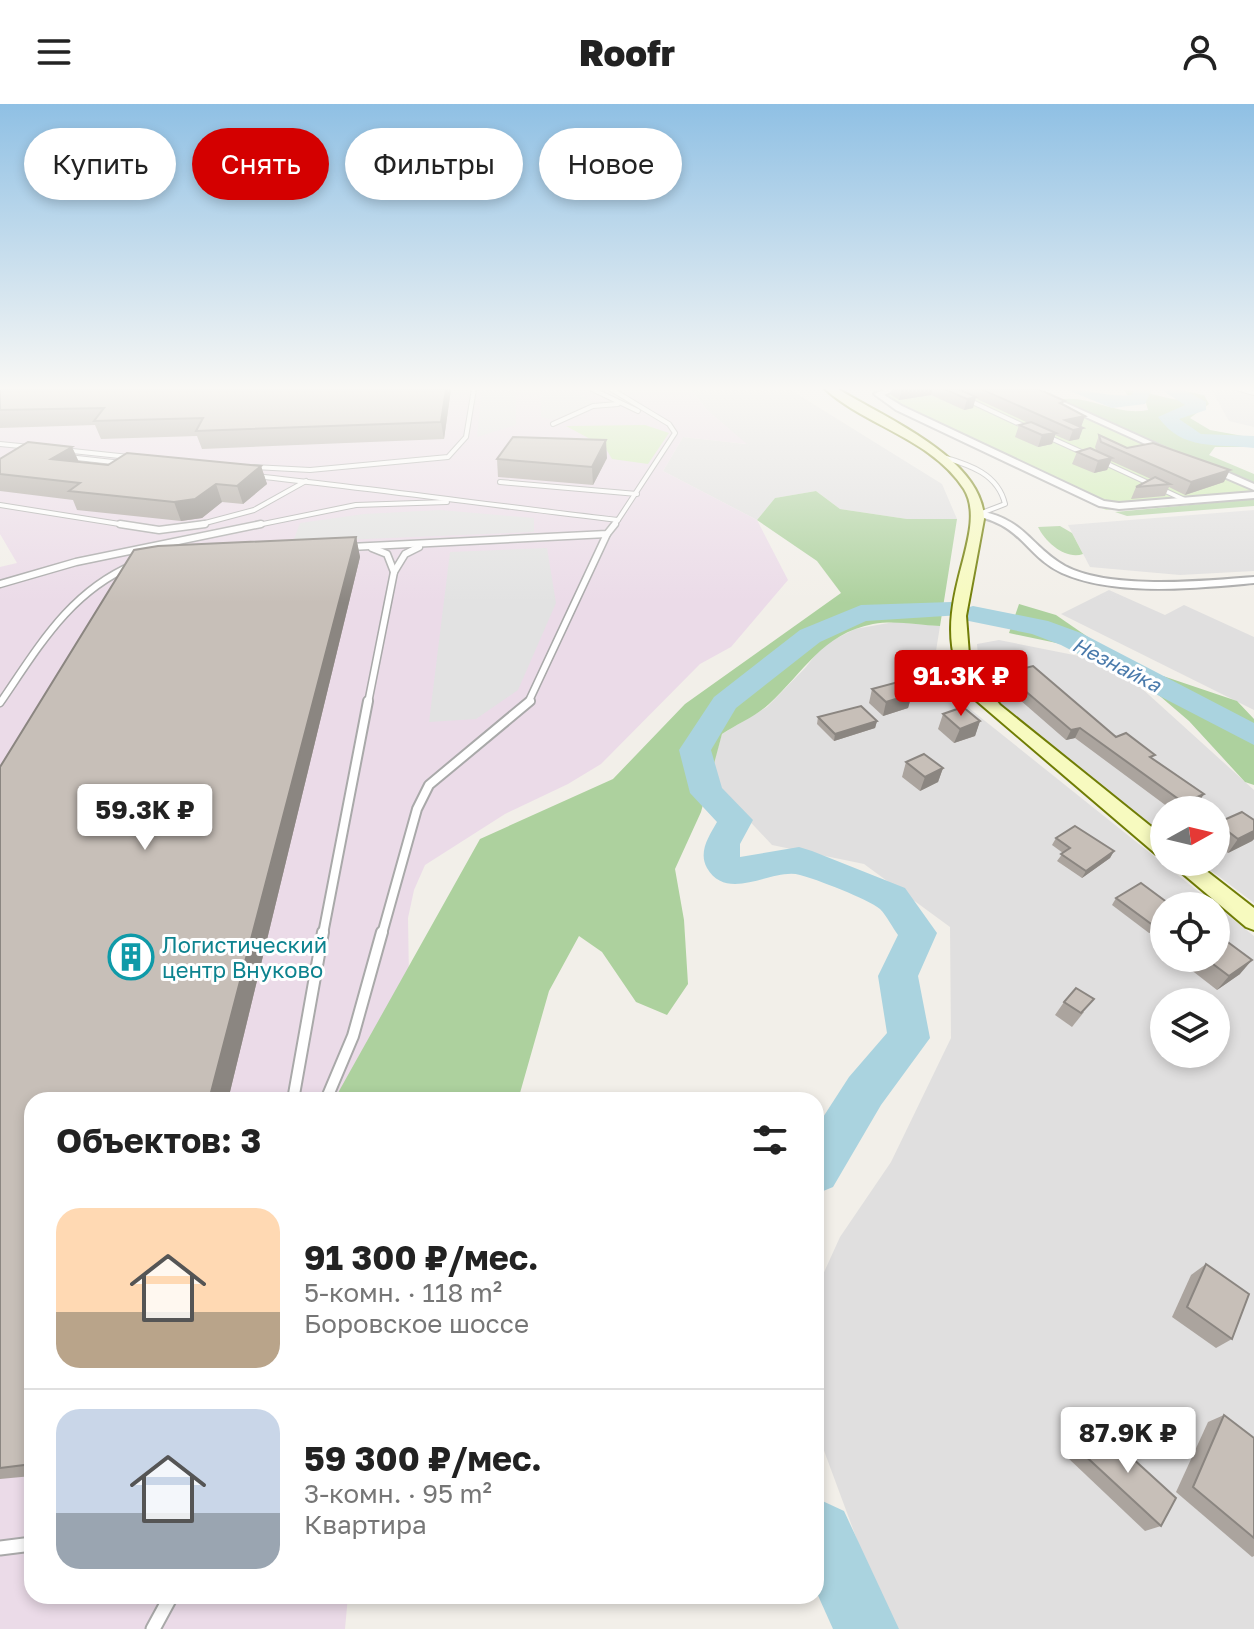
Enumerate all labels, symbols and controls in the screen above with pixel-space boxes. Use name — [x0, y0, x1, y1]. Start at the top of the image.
icon: menu — [32, 30, 76, 74]
icon: person — [1178, 30, 1222, 74]
text: Roofr — [579, 31, 675, 74]
chip: Купить — [24, 128, 176, 200]
chip: Снять — [192, 128, 329, 200]
chip: Фильтры — [345, 128, 523, 200]
chip: Новое — [539, 128, 682, 200]
water label: Незнайка — [1069, 632, 1166, 697]
pin: 91.3K ₽ — [887, 650, 1035, 718]
text: 91.3K ₽ — [913, 660, 1009, 691]
pin: 59.3K ₽ — [71, 784, 219, 852]
text: 59.3K ₽ — [95, 794, 195, 825]
north arrow — [1150, 796, 1230, 876]
map controls — [1150, 796, 1230, 1068]
button: locate — [1150, 892, 1230, 972]
place label: Логистический центр Внуково — [162, 931, 327, 983]
building icon: Логистический центр Внуково — [107, 933, 155, 981]
button: layers — [1150, 988, 1230, 1068]
icon: filters — [748, 1118, 792, 1162]
text: Объектов: 3 — [56, 1120, 261, 1160]
text: 91 300 ₽/мес. — [304, 1237, 539, 1277]
icon: home — [120, 1240, 216, 1336]
text: 5-комн. · 118 m² — [304, 1277, 502, 1308]
text: Боровское шоссе — [304, 1308, 529, 1339]
pin: 87.9K ₽ — [1054, 1407, 1202, 1475]
text: 87.9K ₽ — [1079, 1417, 1177, 1448]
text: 59 300 ₽/мес. — [304, 1438, 542, 1478]
icon: home — [120, 1441, 216, 1537]
text: 3-комн. · 95 m² — [304, 1478, 492, 1509]
text: Квартира — [304, 1509, 427, 1540]

